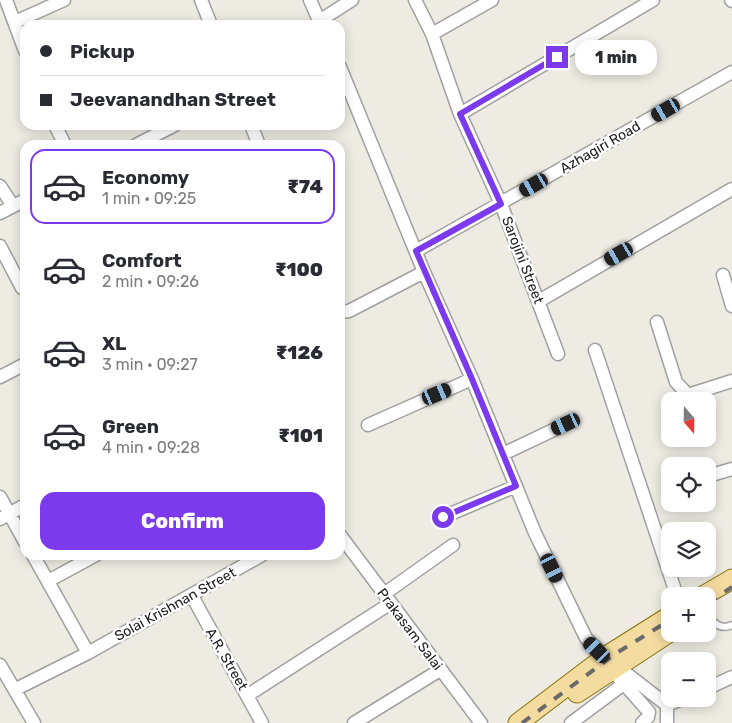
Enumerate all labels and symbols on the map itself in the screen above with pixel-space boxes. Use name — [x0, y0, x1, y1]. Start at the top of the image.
callout: 1 min — [574, 40, 657, 74]
route end — [546, 46, 568, 68]
car — [649, 96, 682, 124]
street label: Azhagiri Road — [557, 118, 643, 177]
car — [517, 171, 550, 199]
street label: Sarojini Street — [498, 214, 547, 307]
car — [602, 240, 635, 268]
car — [420, 381, 453, 407]
north arrow — [661, 392, 716, 448]
car — [549, 411, 582, 437]
route start — [432, 506, 454, 528]
car — [538, 551, 565, 585]
street label: Solai Krishnan Street — [112, 564, 239, 645]
street label: Prakasam Salai — [373, 585, 446, 674]
street label: A.R. Street — [202, 625, 252, 694]
car — [580, 634, 613, 666]

